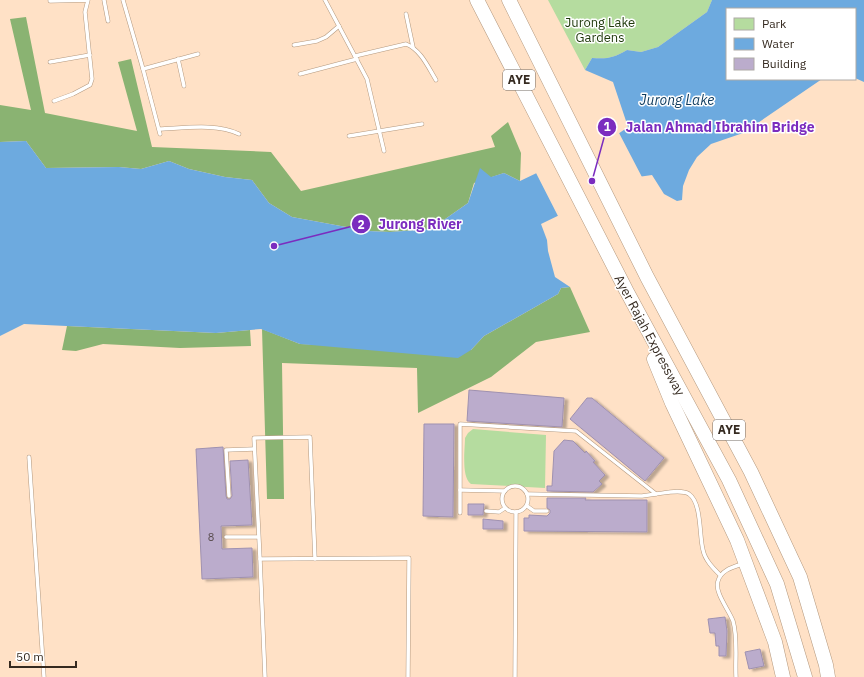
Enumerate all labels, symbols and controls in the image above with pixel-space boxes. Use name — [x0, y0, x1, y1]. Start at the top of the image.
legend — [726, 8, 856, 80]
park label: Jurong Lake Gardens — [565, 14, 635, 46]
text: Park — [762, 16, 787, 31]
text: Water — [762, 36, 795, 51]
text: Building — [762, 56, 807, 71]
road number: AYE — [503, 70, 535, 90]
water label: Jurong Lake — [640, 91, 714, 109]
callout: Jalan Ahmad Ibrahim Bridge — [597, 114, 822, 140]
text: Jalan Ahmad Ibrahim Bridge — [625, 118, 815, 136]
text: 1 — [603, 119, 611, 134]
callout: Jurong River — [351, 211, 470, 237]
text: Jurong River — [378, 215, 462, 233]
text: 2 — [357, 217, 365, 232]
street label: Ayer Rajah Expressway — [610, 272, 689, 399]
road number: AYE — [713, 420, 745, 440]
house number: 8 — [208, 530, 214, 544]
scale bar — [10, 643, 76, 669]
text: 50 m — [16, 649, 44, 664]

